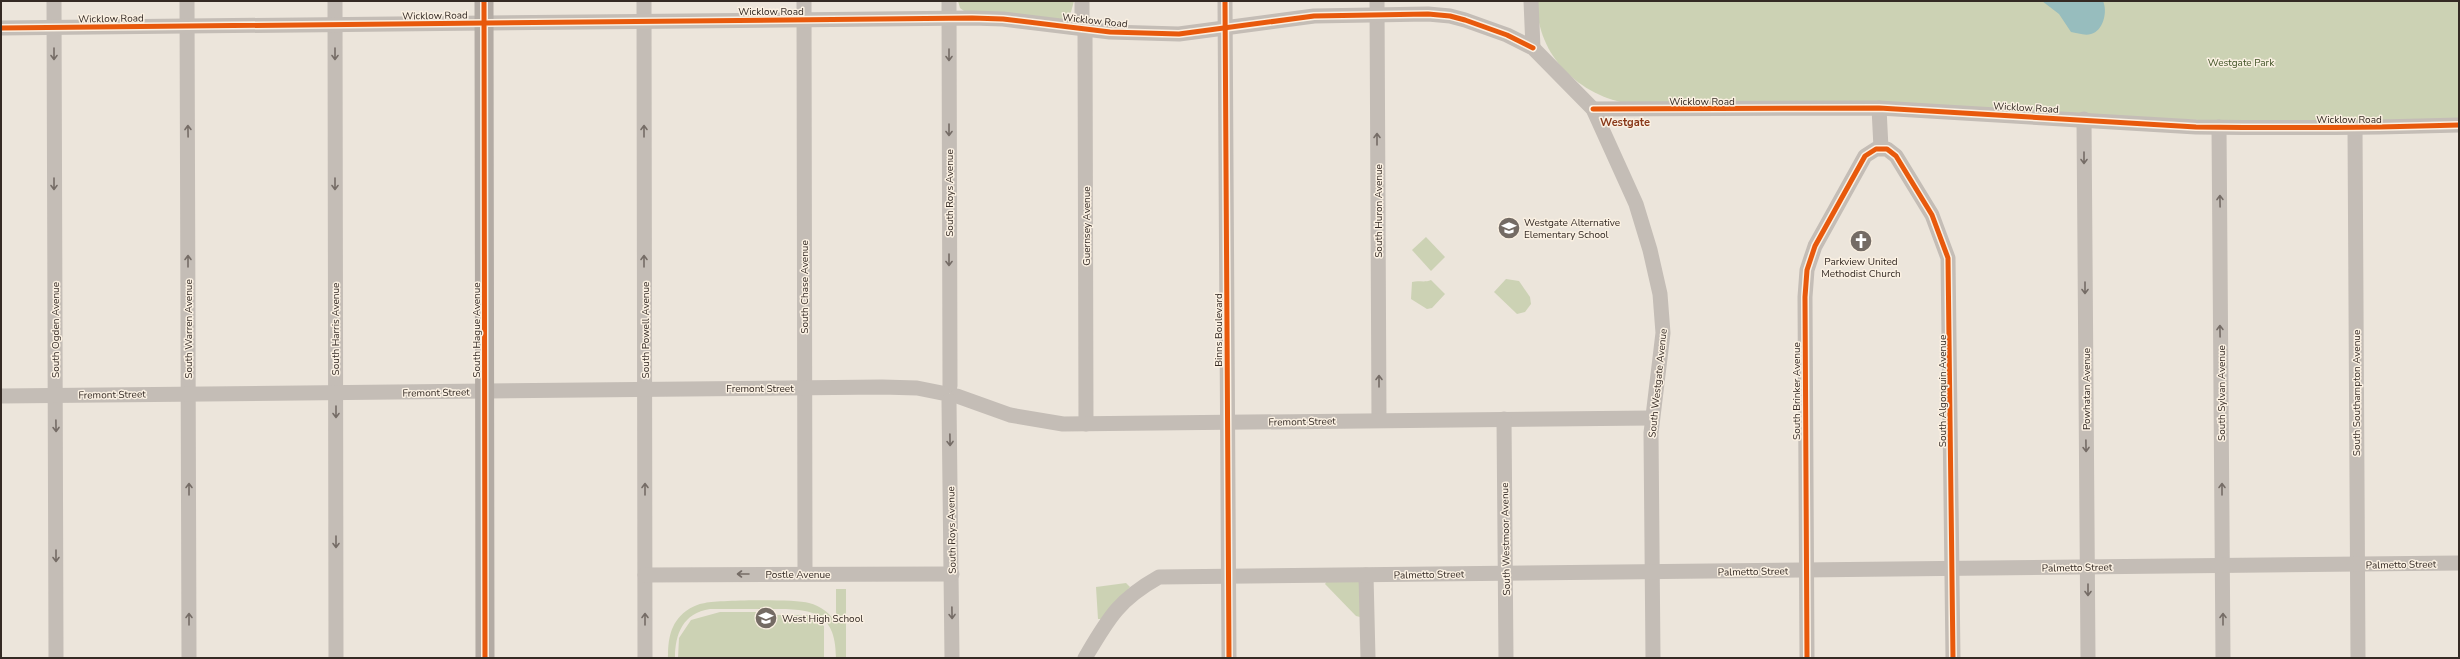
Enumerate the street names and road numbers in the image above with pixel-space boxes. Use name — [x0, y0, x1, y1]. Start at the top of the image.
street label: Wicklow Road — [738, 5, 804, 19]
street label: Wicklow Road — [402, 8, 468, 24]
street label: Wicklow Road — [78, 11, 144, 27]
street label: Wicklow Road — [1062, 11, 1128, 31]
street label: Wicklow Road — [1669, 95, 1735, 109]
street label: Wicklow Road — [1993, 99, 2059, 117]
street label: Wicklow Road — [2316, 113, 2382, 127]
street label: South Roys Avenue — [943, 149, 957, 237]
street label: South Huron Avenue — [1372, 164, 1386, 258]
street label: Guernsey Avenue — [1080, 186, 1094, 266]
street label: South Chase Avenue — [798, 240, 812, 334]
street label: South Warren Avenue — [182, 279, 196, 379]
street label: South Ogden Avenue — [49, 282, 63, 378]
street label: South Hague Avenue — [470, 282, 484, 378]
street label: South Powell Avenue — [639, 282, 653, 378]
street label: South Harris Avenue — [329, 283, 343, 375]
street label: Binns Boulevard — [1212, 293, 1226, 367]
street label: South Westgate Avenue — [1645, 328, 1671, 438]
street label: South Southampton Avenue — [2350, 330, 2364, 456]
street label: South Algonquin Avenue — [1936, 335, 1950, 447]
street label: South Brinker Avenue — [1790, 342, 1804, 440]
street label: South Sylvan Avenue — [2215, 345, 2229, 441]
street label: Powhatan Avenue — [2080, 348, 2094, 430]
street label: Fremont Street — [726, 382, 794, 396]
street label: Fremont Street — [402, 385, 470, 401]
street label: Fremont Street — [78, 387, 146, 403]
street label: Fremont Street — [1268, 414, 1336, 430]
street label: South Westmoor Avenue — [1498, 482, 1514, 596]
street label: South Roys Avenue — [944, 486, 960, 574]
street label: Palmetto Street — [2366, 557, 2437, 573]
street label: Palmetto Street — [2042, 560, 2113, 576]
street label: Palmetto Street — [1718, 564, 1789, 580]
street label: Palmetto Street — [1394, 567, 1465, 583]
street label: Postle Avenue — [766, 568, 830, 582]

